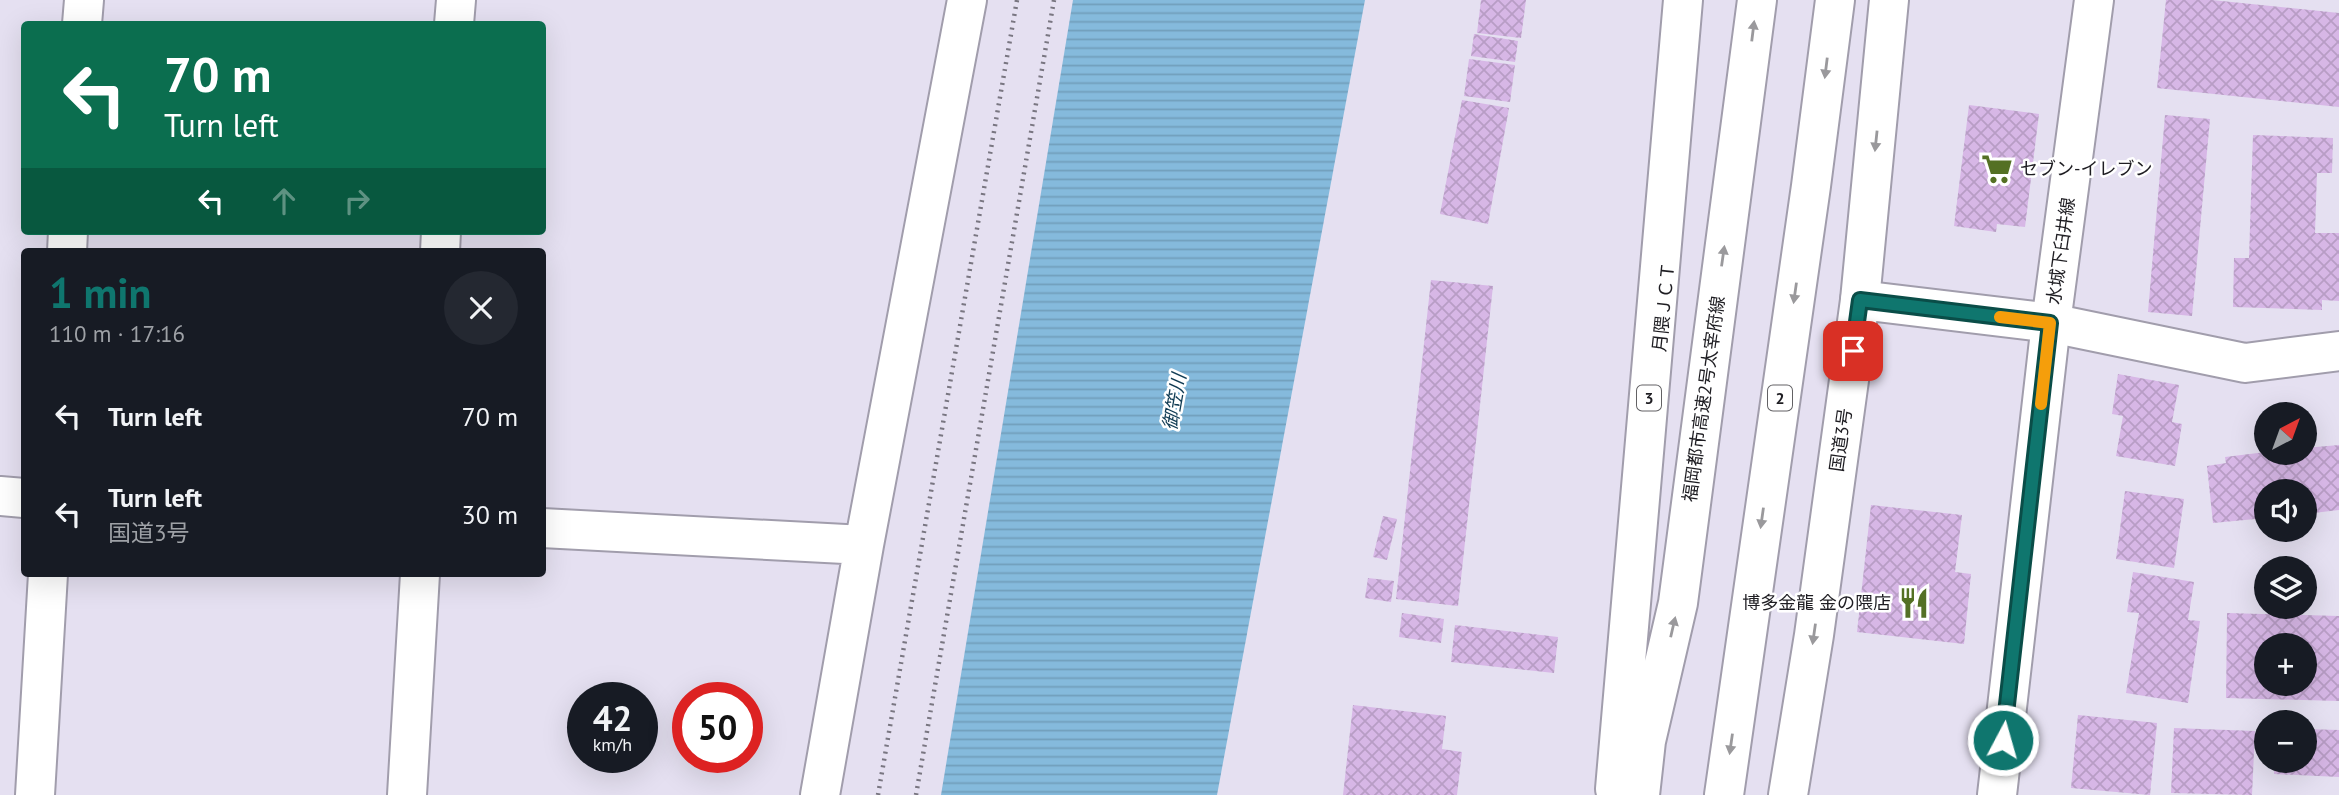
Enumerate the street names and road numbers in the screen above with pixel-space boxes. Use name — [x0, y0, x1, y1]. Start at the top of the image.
street label: 水城下臼井線 — [2042, 196, 2079, 306]
street label: 月隈ＪＣＴ — [1647, 261, 1680, 353]
street label: 福岡都市高速2号太宰府線 — [1678, 294, 1729, 503]
road number: 3 — [1637, 386, 1661, 410]
road number: 2 — [1768, 386, 1792, 410]
street label: 国道3号 — [1825, 407, 1856, 473]

